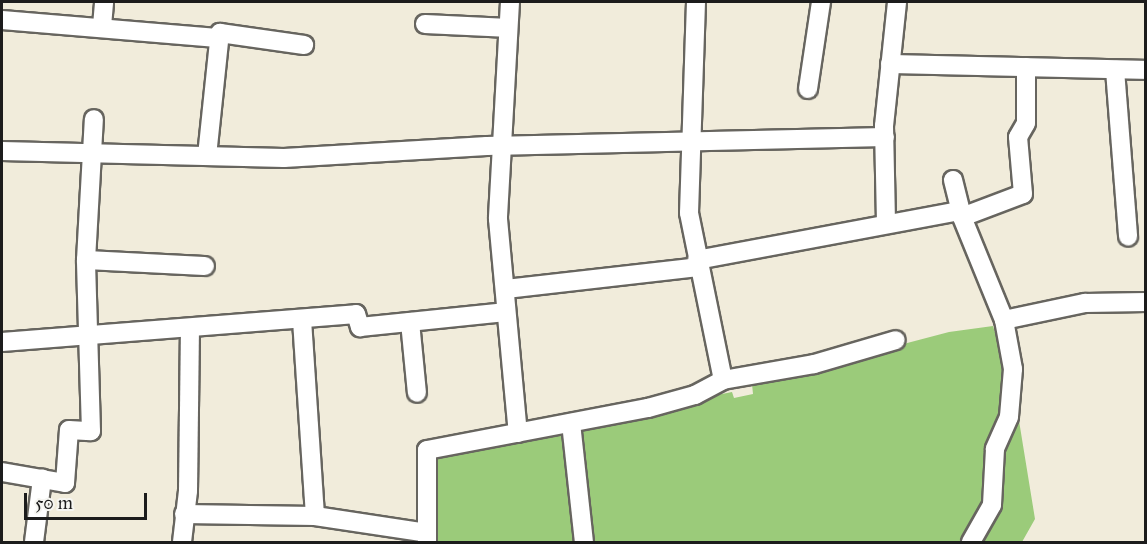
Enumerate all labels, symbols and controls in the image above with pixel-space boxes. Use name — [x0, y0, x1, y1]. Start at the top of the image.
scale bar — [27, 481, 150, 519]
text: 50 m — [35, 492, 73, 514]

